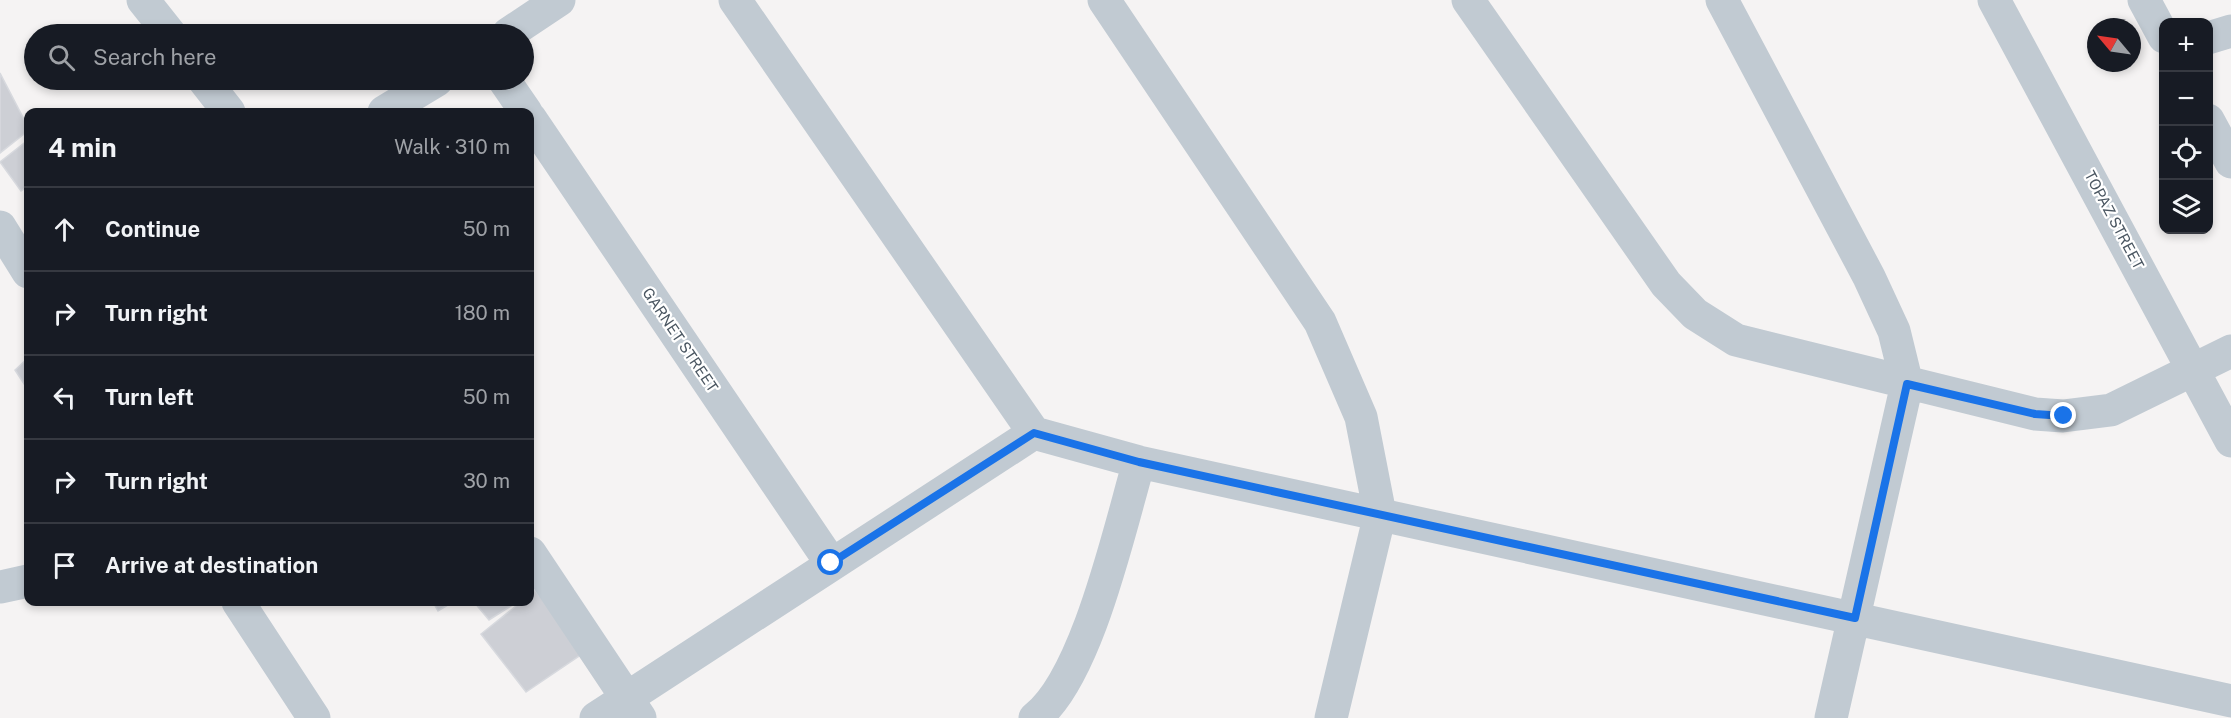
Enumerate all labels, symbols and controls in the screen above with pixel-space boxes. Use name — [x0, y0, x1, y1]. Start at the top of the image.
north arrow — [2087, 18, 2141, 72]
map controls — [2159, 18, 2213, 234]
button: + — [2159, 18, 2213, 72]
search box — [24, 24, 534, 90]
icon: search — [45, 41, 78, 74]
text: Search here — [93, 44, 217, 70]
button: − — [2159, 72, 2213, 126]
button: locate — [2159, 126, 2213, 180]
text: 4 min — [48, 132, 117, 163]
text: Walk · 310 m — [394, 135, 510, 159]
street label: TOPAZ STREET — [2081, 168, 2148, 272]
button: layers — [2159, 180, 2213, 234]
icon: ahead — [48, 213, 81, 246]
text: Continue — [105, 216, 200, 242]
text: 50 m — [463, 217, 510, 241]
street label: GARNET STREET — [639, 284, 722, 395]
icon: right — [48, 297, 81, 330]
text: Turn right — [105, 300, 208, 326]
text: 180 m — [455, 301, 510, 325]
icon: left — [48, 381, 81, 414]
text: Turn left — [105, 384, 194, 410]
text: 50 m — [463, 385, 510, 409]
route end — [2050, 402, 2076, 428]
icon: right — [48, 465, 81, 498]
text: Turn right — [105, 468, 208, 494]
text: 30 m — [463, 469, 510, 493]
icon: arrive — [48, 549, 81, 582]
route start — [817, 549, 843, 575]
text: Arrive at destination — [105, 552, 318, 578]

